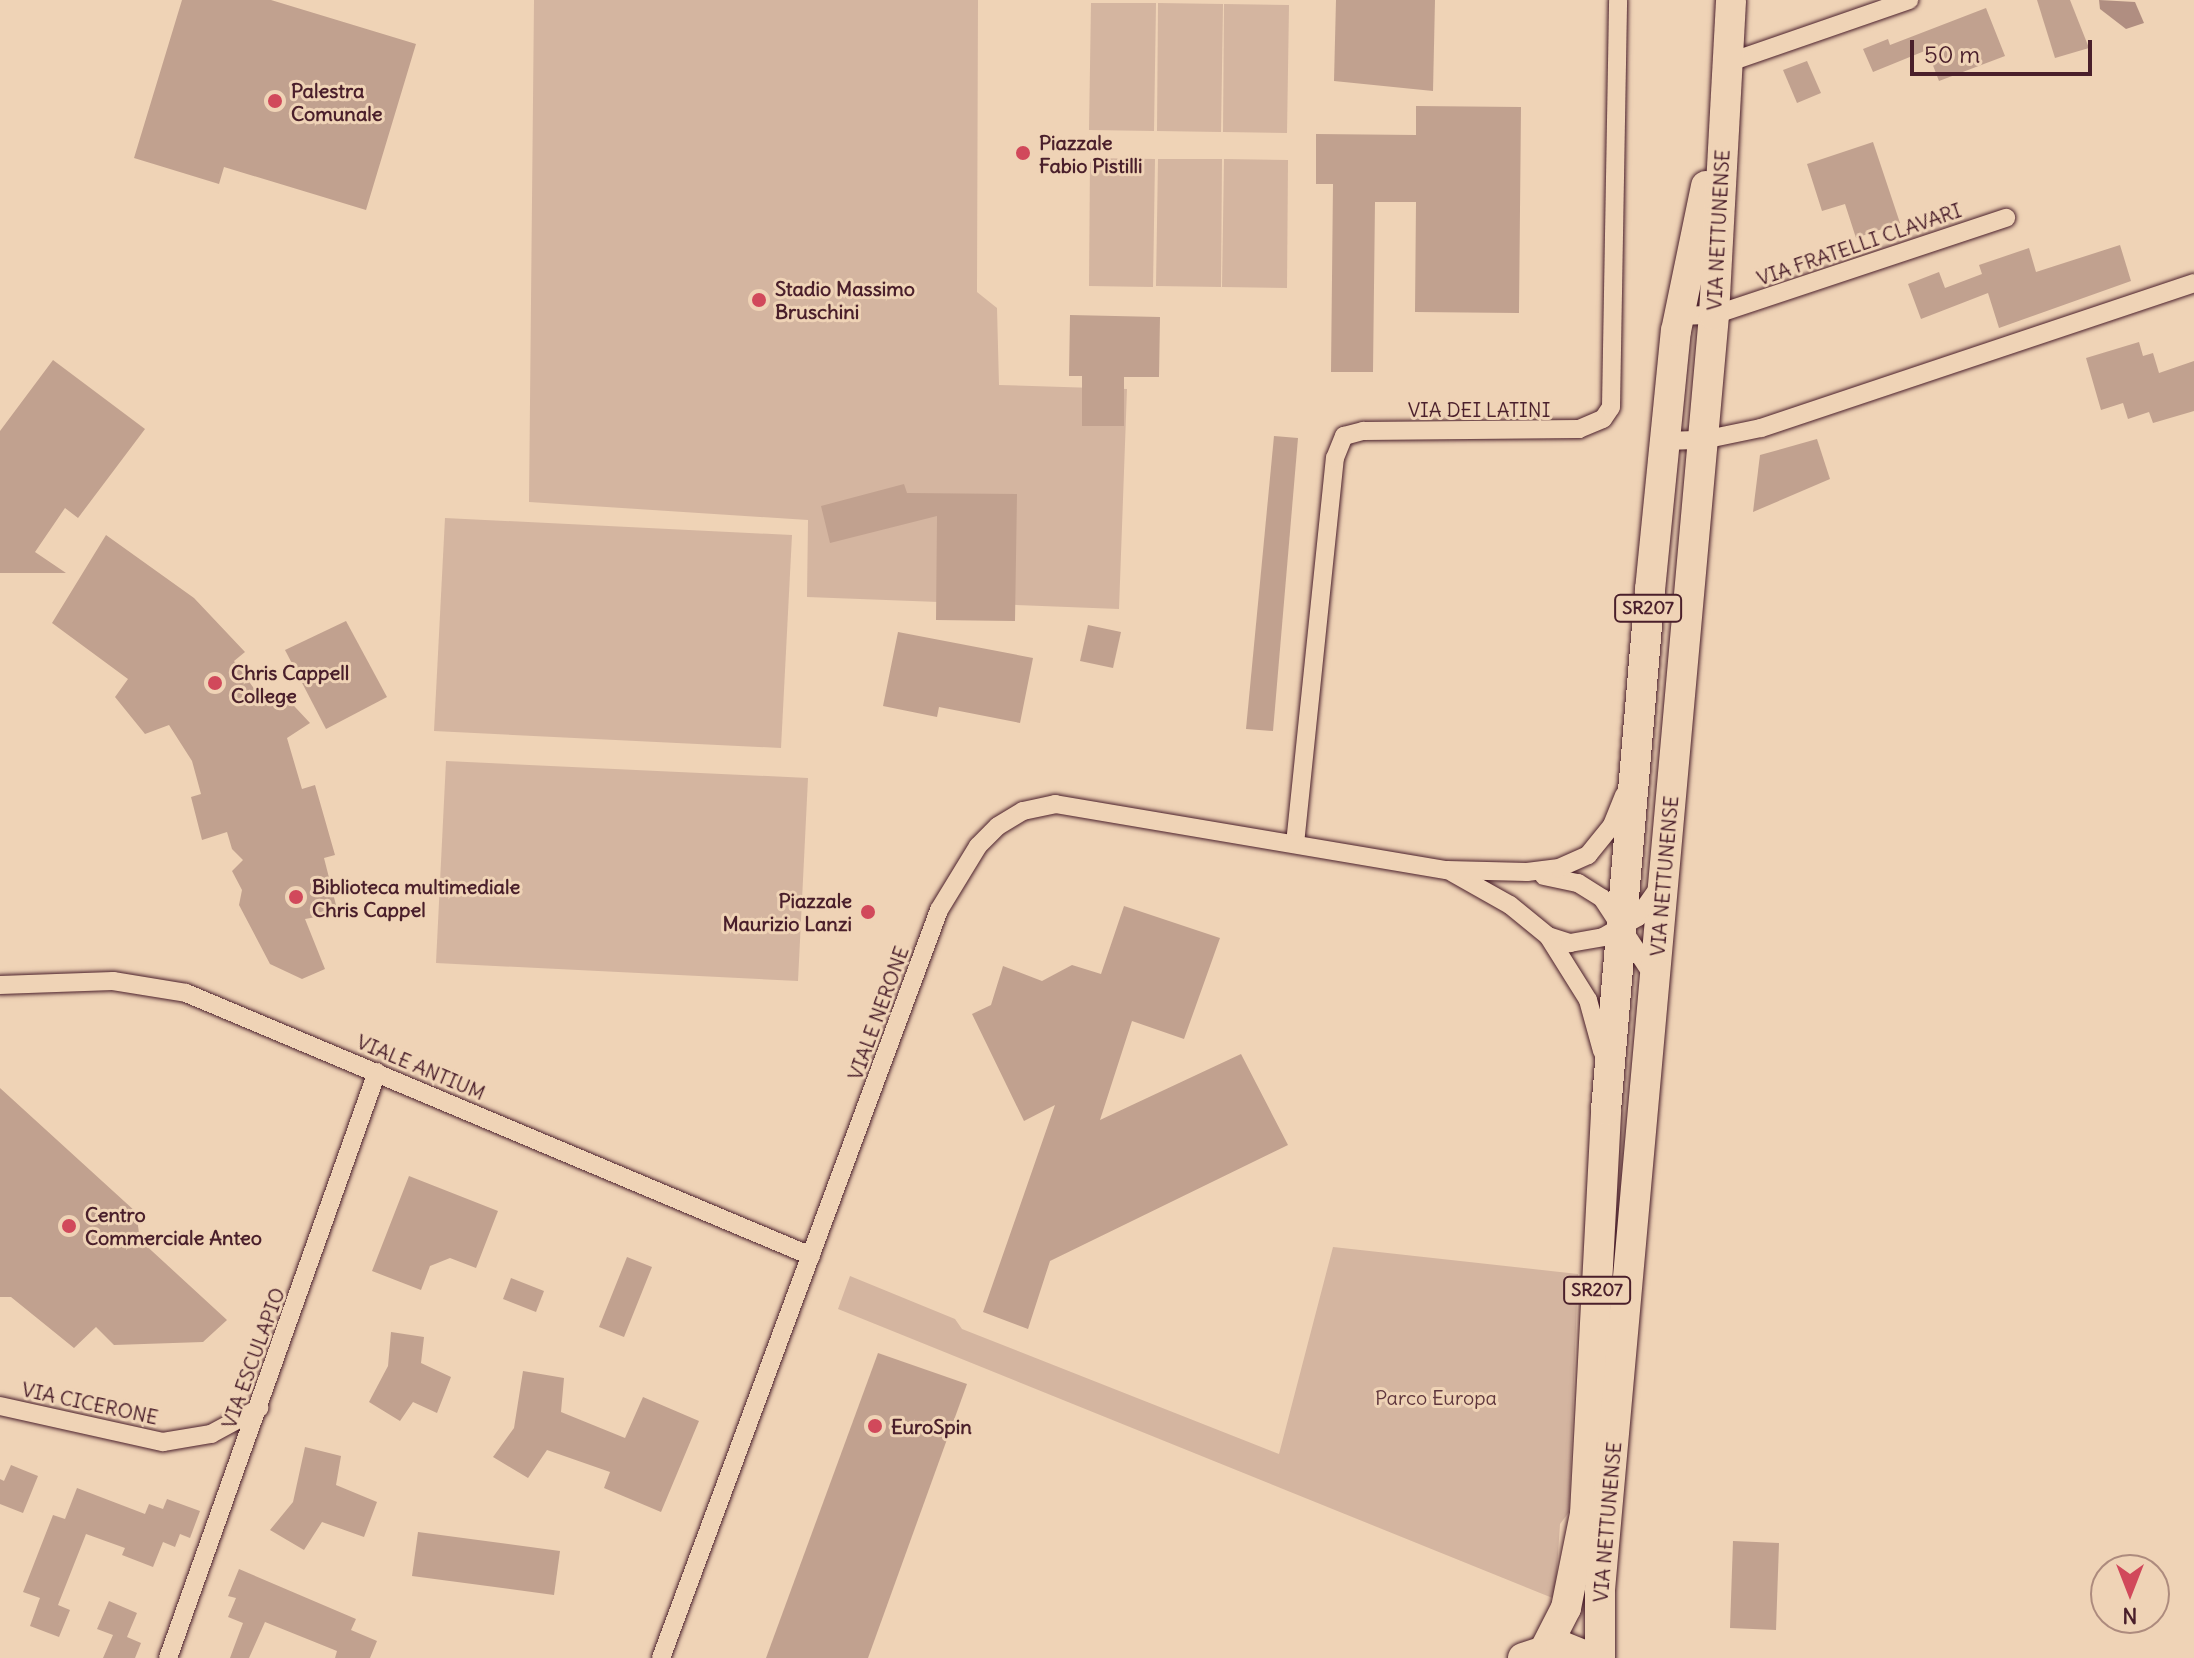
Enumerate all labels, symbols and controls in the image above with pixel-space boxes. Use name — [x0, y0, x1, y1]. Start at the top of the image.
scale bar — [1914, 24, 2096, 74]
text: 50 m — [1924, 39, 1980, 69]
place label: Palestra Comunale — [291, 78, 383, 125]
marker: Palestra Comunale — [266, 92, 284, 110]
place label: Piazzale Fabio Pistilli — [1039, 130, 1143, 177]
marker: Piazzale Fabio Pistilli — [1014, 144, 1032, 162]
street label: VIA NETTUNENSE — [1702, 149, 1734, 311]
street label: VIA FRATELLI CLAVARI — [1754, 198, 1964, 290]
place label: Stadio Massimo Bruschini — [775, 276, 915, 323]
marker: Stadio Massimo Bruschini — [750, 291, 768, 309]
street label: VIA DEI LATINI — [1408, 397, 1550, 421]
road number: SR207 — [1614, 594, 1682, 622]
place label: Chris Cappell College — [231, 660, 349, 707]
marker: Chris Cappell College — [206, 674, 224, 692]
street label: VIA NETTUNENSE — [1645, 795, 1683, 957]
place label: Biblioteca multimediale Chris Cappel — [312, 874, 520, 921]
marker: Biblioteca multimediale Chris Cappel — [287, 888, 305, 906]
place label: Piazzale Maurizio Lanzi — [722, 888, 852, 935]
marker: Piazzale Maurizio Lanzi — [859, 903, 877, 921]
street label: VIALE NERONE — [843, 943, 913, 1083]
street label: VIALE ANTIUM — [353, 1029, 489, 1105]
place label: Centro Commerciale Anteo — [85, 1202, 262, 1249]
marker: Centro Commerciale Anteo — [60, 1217, 78, 1235]
road number: SR207 — [1563, 1276, 1631, 1304]
street label: VIA ESCULAPIO — [216, 1284, 290, 1432]
street label: VIA CICERONE — [20, 1377, 160, 1429]
park label: Parco Europa — [1375, 1385, 1497, 1409]
place label: EuroSpin — [891, 1414, 972, 1438]
marker: EuroSpin — [866, 1417, 884, 1435]
street label: VIA NETTUNENSE — [1588, 1441, 1626, 1603]
north arrow — [2090, 1554, 2170, 1634]
text: N — [2122, 1602, 2138, 1630]

